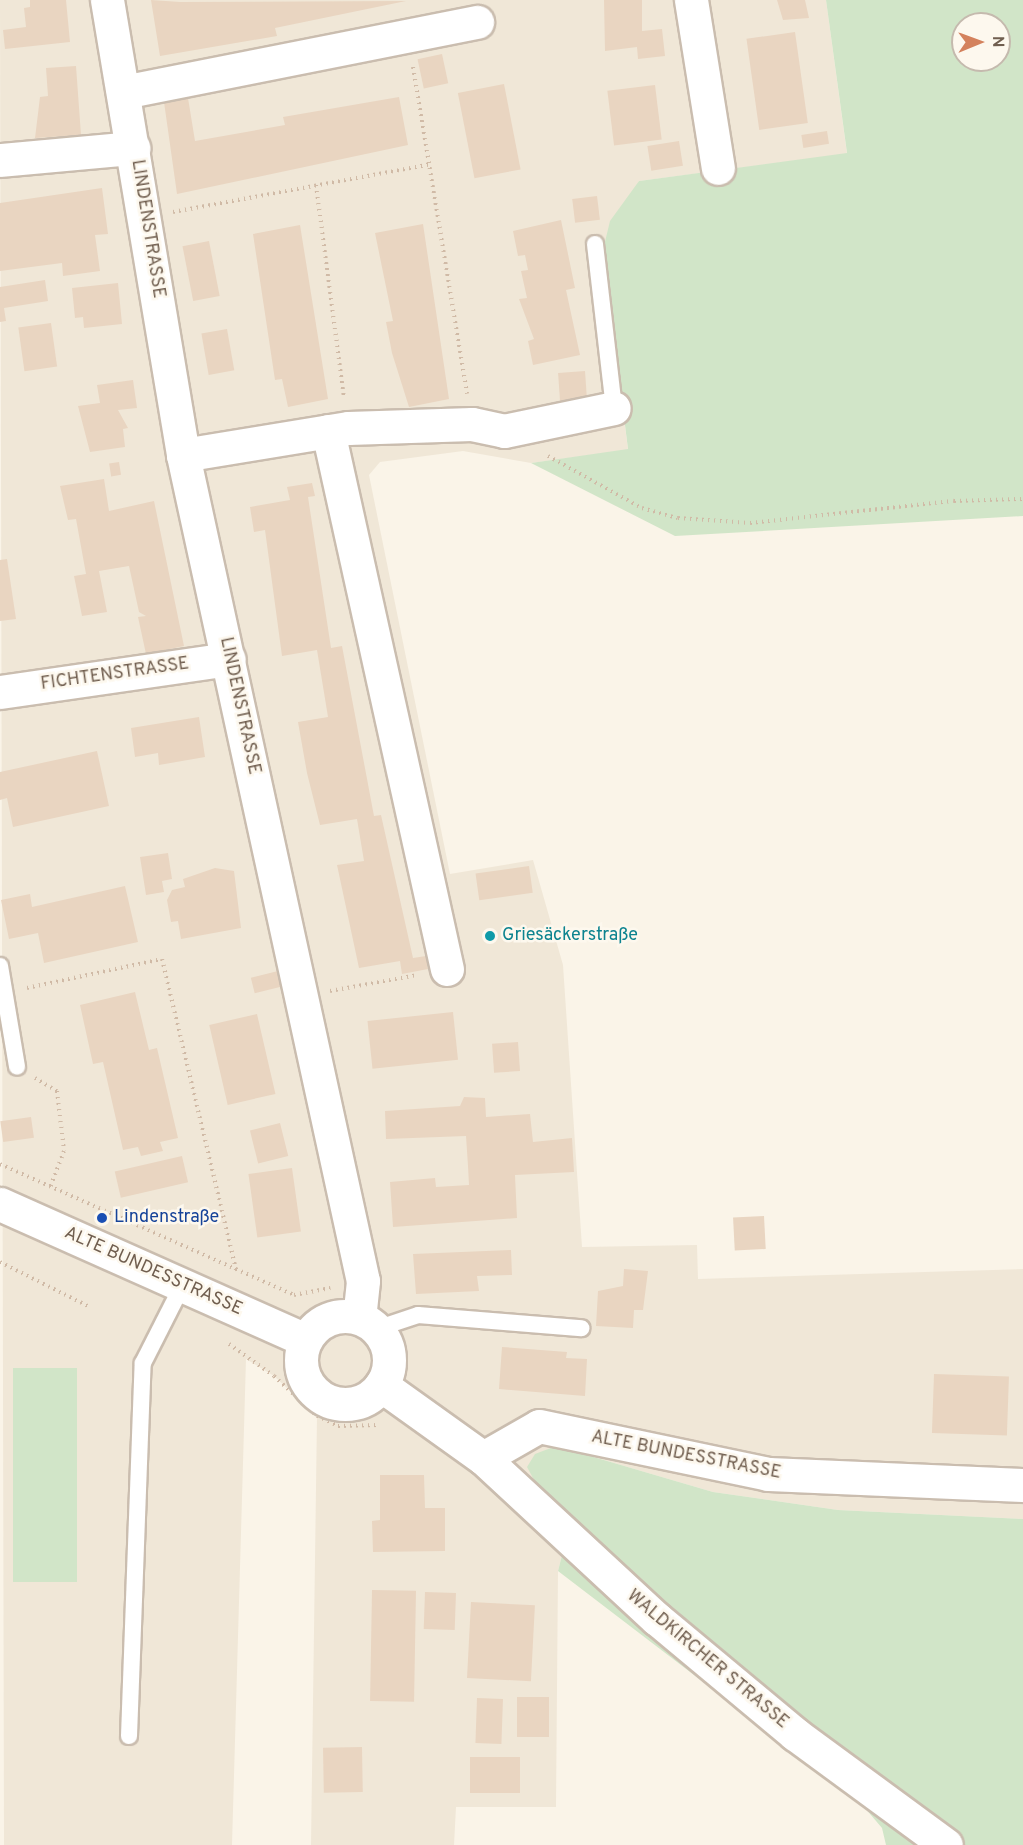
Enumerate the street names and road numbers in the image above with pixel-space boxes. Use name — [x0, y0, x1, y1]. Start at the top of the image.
street label: LINDENSTRASSE — [125, 158, 169, 300]
street label: LINDENSTRASSE — [214, 635, 264, 777]
street label: FICHTENSTRASSE — [39, 654, 191, 696]
street label: ALTE BUNDESSTRASSE — [61, 1223, 245, 1321]
street label: ALTE BUNDESSTRASSE — [589, 1427, 783, 1485]
street label: WALDKIRCHER STRASSE — [622, 1586, 792, 1734]

